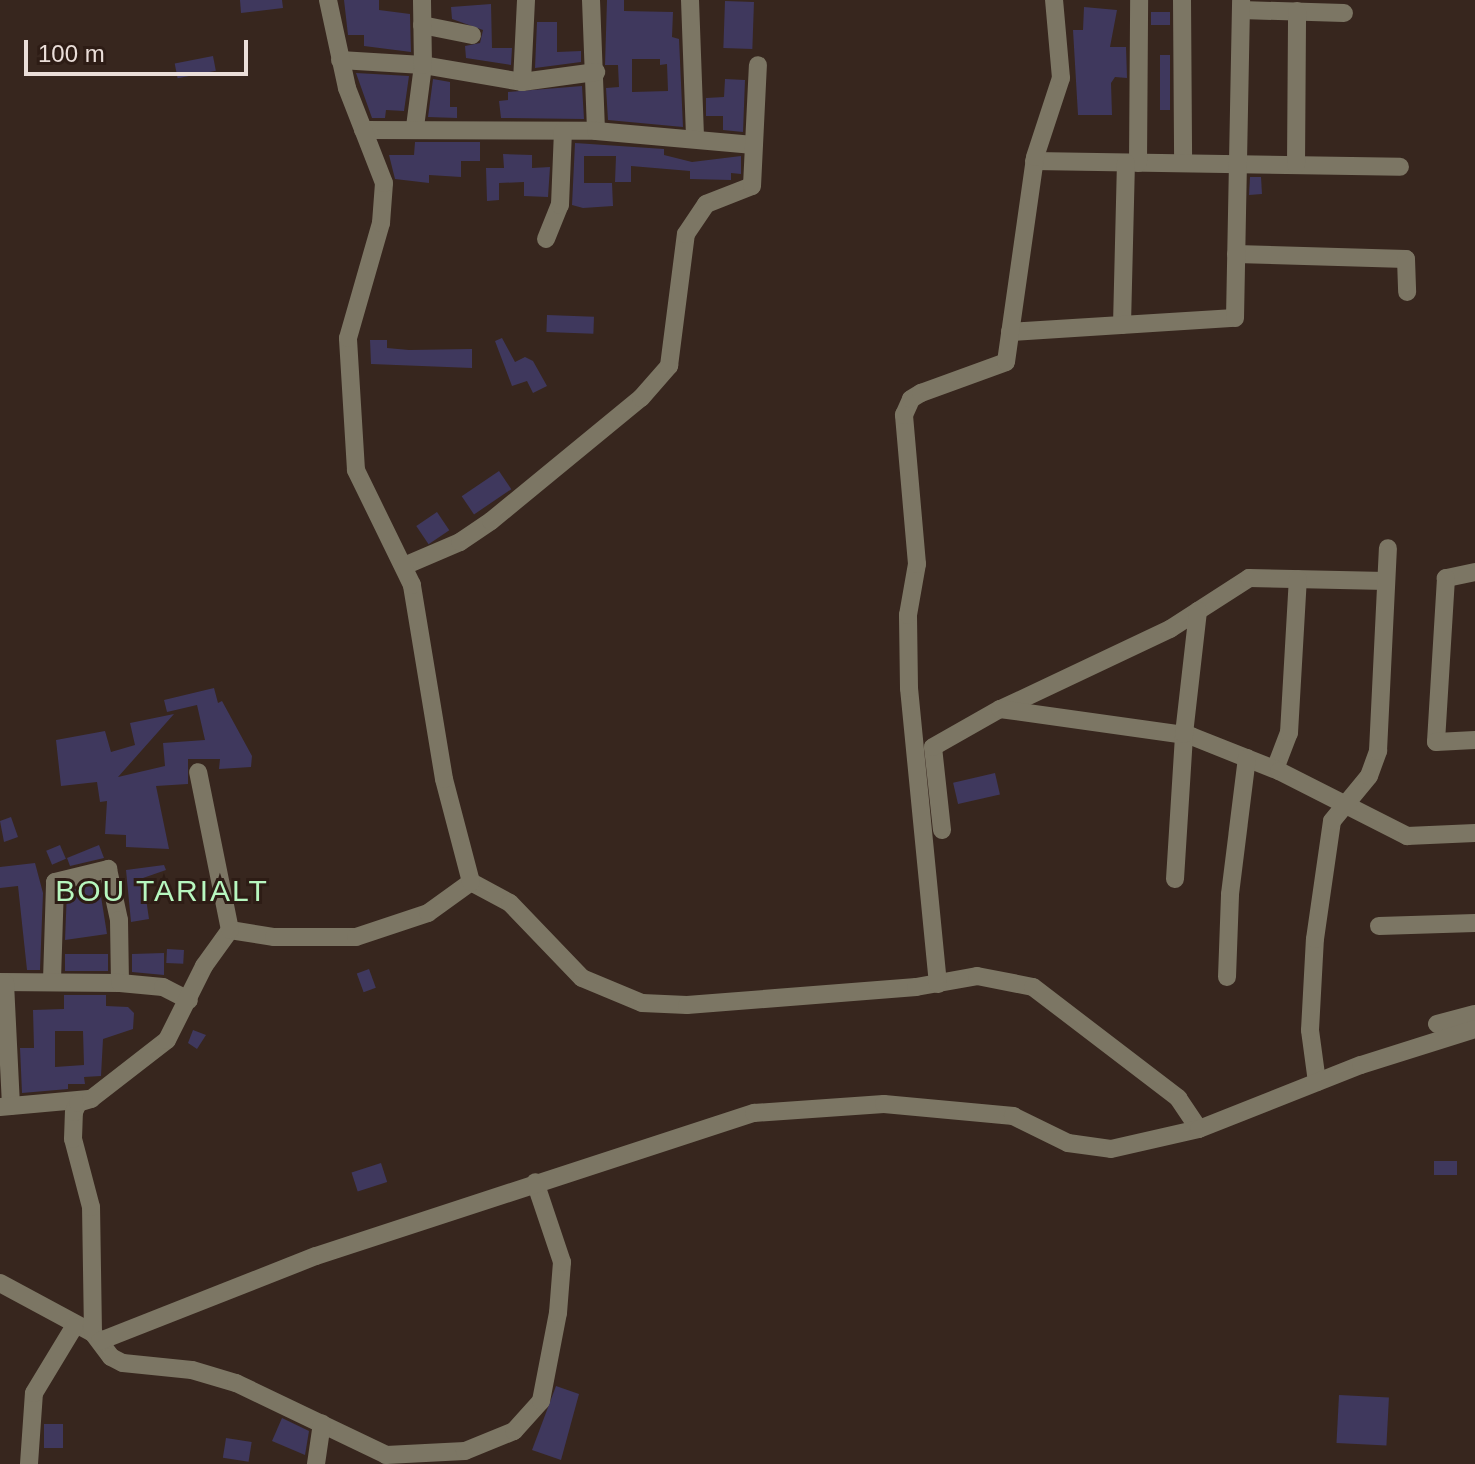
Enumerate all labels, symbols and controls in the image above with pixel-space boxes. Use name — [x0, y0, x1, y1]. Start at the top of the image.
scale bar — [28, 24, 252, 74]
text: 100 m — [38, 40, 105, 67]
district label: BOU TARIALT — [55, 873, 269, 909]

